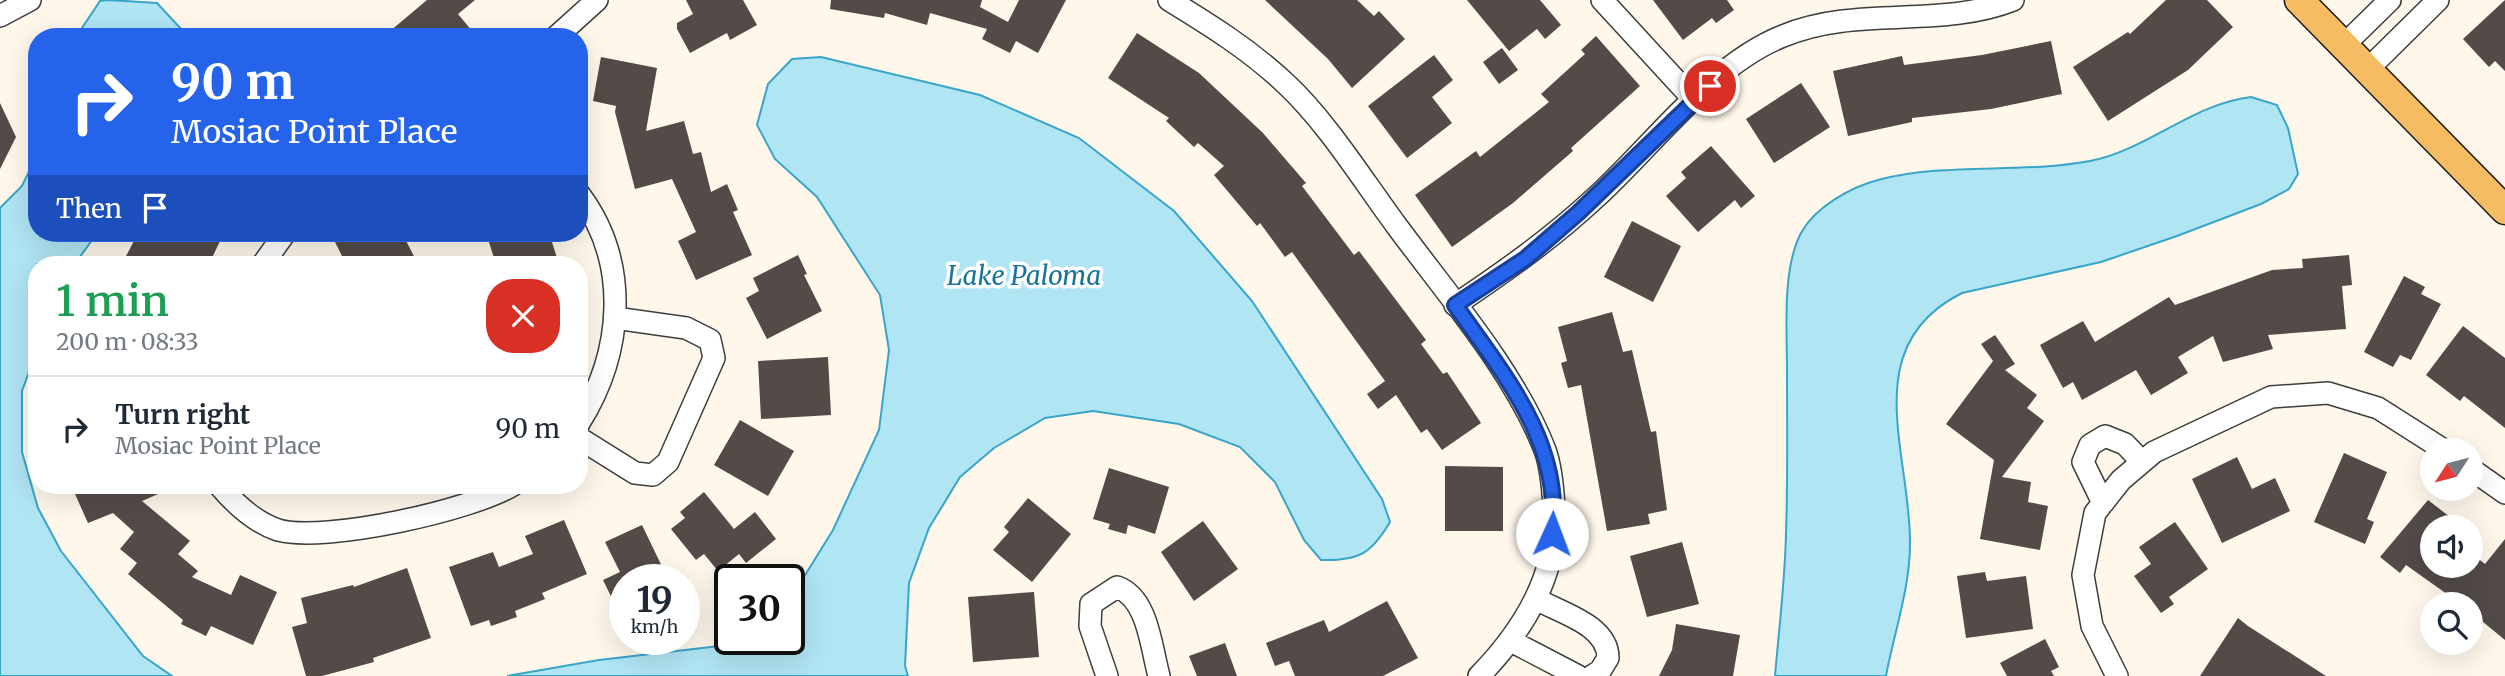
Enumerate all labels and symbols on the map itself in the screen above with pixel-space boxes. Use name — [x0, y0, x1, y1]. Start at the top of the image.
pin — [1680, 56, 1740, 116]
water label: Lake Paloma — [947, 259, 1101, 292]
north arrow — [2420, 438, 2483, 500]
position arrow — [1515, 497, 1589, 571]
speed limit sign: 30 — [714, 564, 805, 655]

